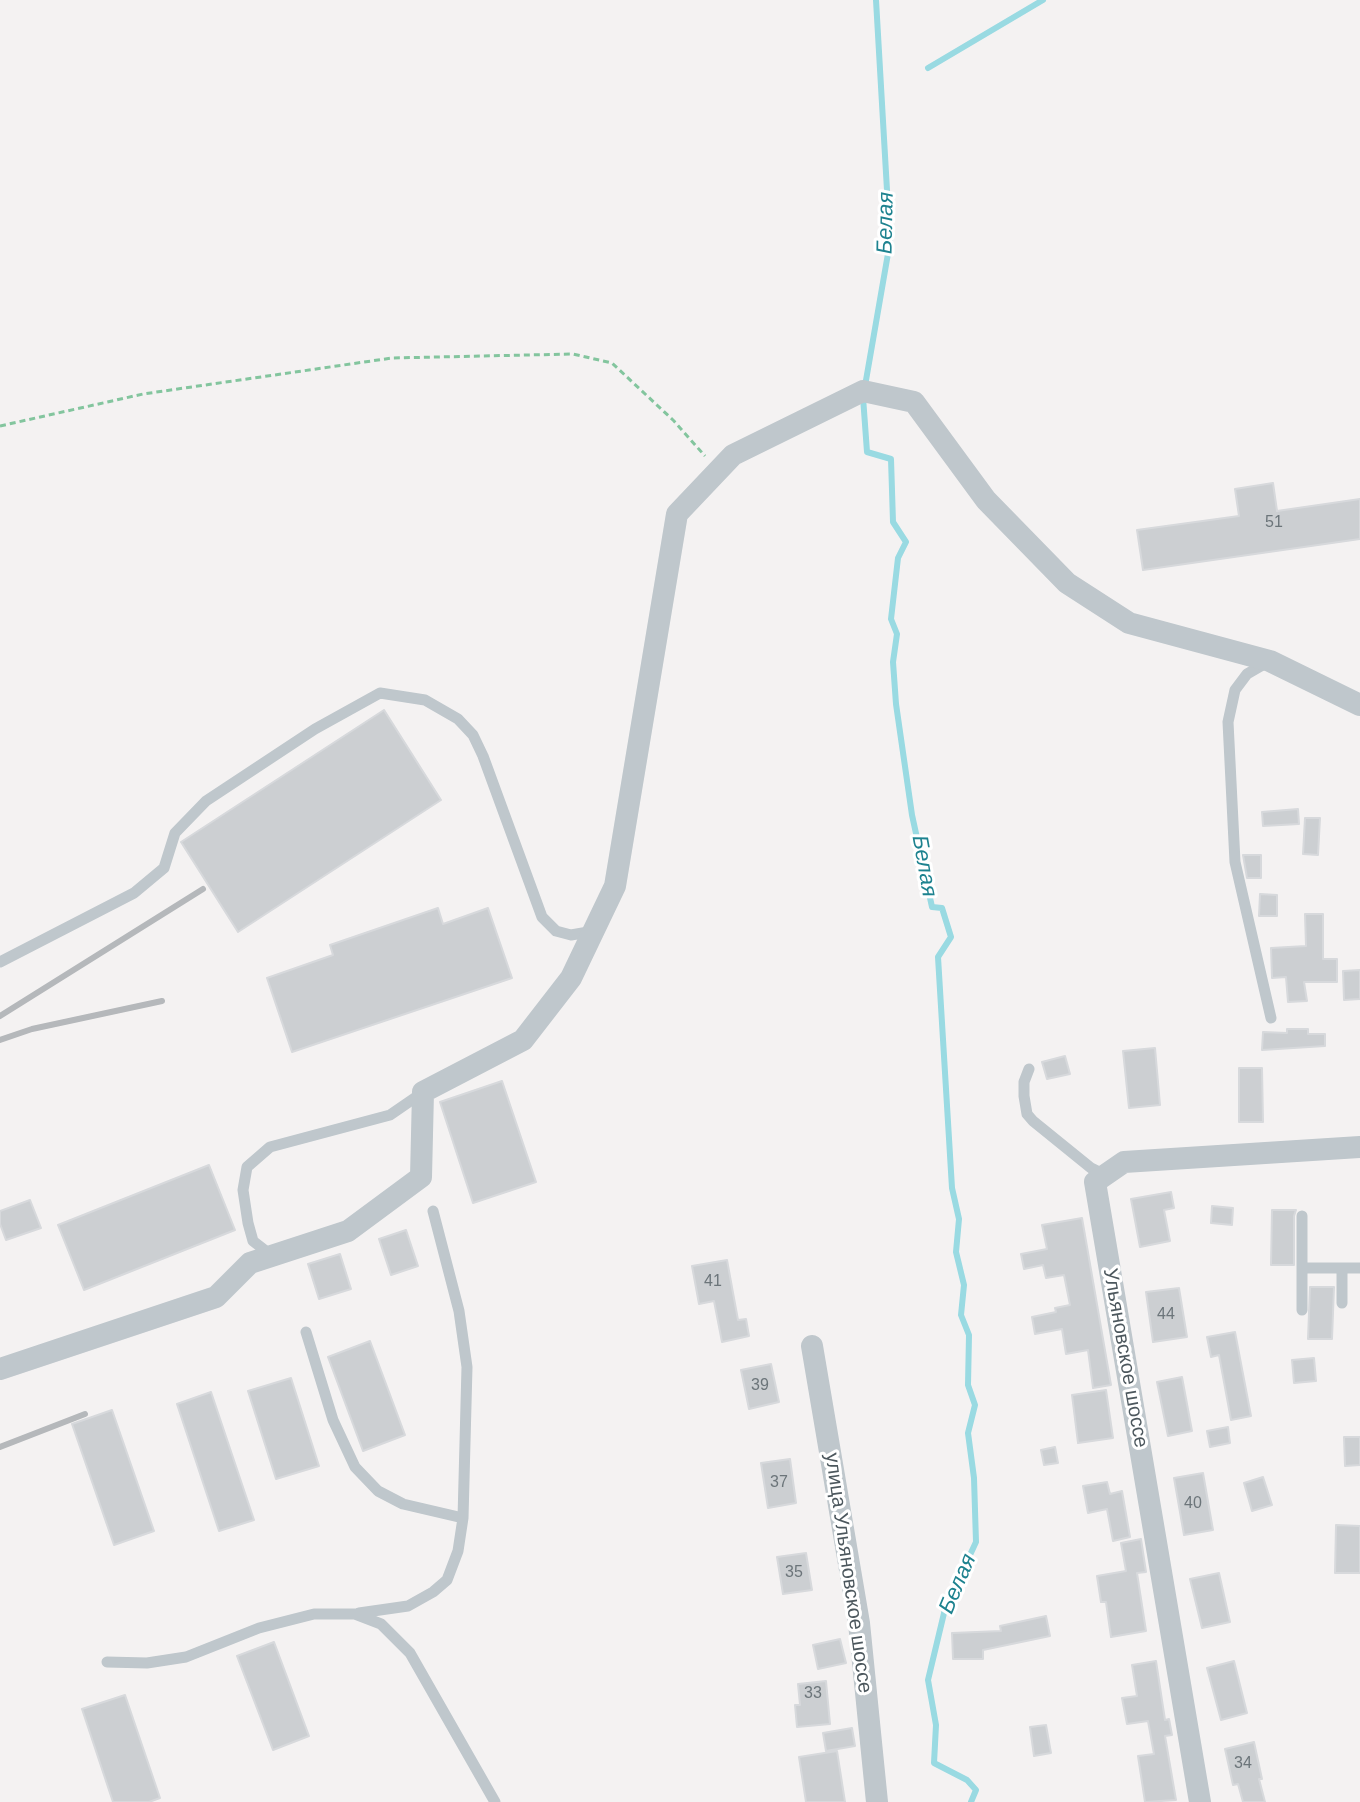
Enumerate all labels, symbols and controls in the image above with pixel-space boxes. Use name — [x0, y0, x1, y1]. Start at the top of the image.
water label: Белая — [872, 192, 900, 254]
house number: 51 — [1265, 513, 1283, 533]
water label: Белая — [906, 833, 942, 899]
street label: Ульяновское шоссе — [1097, 1266, 1153, 1450]
house number: 41 — [704, 1272, 722, 1292]
house number: 44 — [1157, 1305, 1175, 1325]
house number: 39 — [751, 1376, 769, 1396]
street label: улица Ульяновское шоссе — [819, 1451, 877, 1695]
house number: 37 — [770, 1473, 788, 1493]
house number: 40 — [1184, 1494, 1202, 1514]
water label: Белая — [934, 1550, 982, 1618]
house number: 35 — [785, 1563, 803, 1583]
house number: 33 — [804, 1684, 822, 1704]
house number: 34 — [1234, 1754, 1252, 1774]

